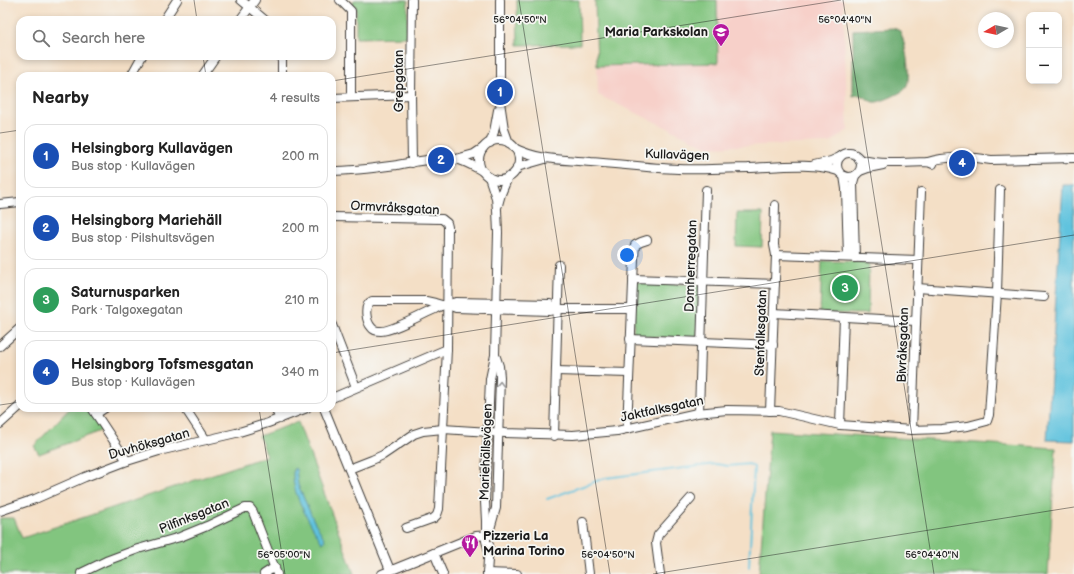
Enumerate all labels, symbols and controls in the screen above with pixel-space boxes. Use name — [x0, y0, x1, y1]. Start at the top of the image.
north arrow — [978, 12, 1014, 48]
map controls — [1026, 12, 1062, 84]
button: + — [1026, 12, 1062, 48]
text: 56°04'50"N — [493, 14, 547, 26]
text: 56°04'40"N — [818, 14, 872, 26]
search box — [16, 16, 336, 60]
school or university icon: Maria Parkskolan — [711, 22, 731, 47]
place label: Maria Parkskolan — [605, 24, 708, 40]
icon: search — [30, 27, 52, 49]
text: Search here — [62, 29, 145, 48]
button: − — [1026, 48, 1062, 84]
street label: Grepgatan — [391, 50, 407, 112]
pin: 1 — [487, 77, 513, 107]
text: Nearby — [32, 88, 89, 108]
text: 4 results — [270, 90, 320, 106]
text: Helsingborg Kullavägen — [71, 139, 233, 158]
pin: 2 — [428, 145, 454, 175]
street label: Kullavägen — [645, 146, 709, 164]
text: 1 — [43, 148, 49, 164]
text: 200 m — [282, 148, 319, 164]
pin: 4 — [949, 148, 975, 178]
text: Bus stop · Kullavägen — [71, 158, 195, 174]
street label: Ormvråksgatan — [350, 198, 440, 218]
text: Helsingborg Mariehäll — [71, 211, 222, 230]
text: 2 — [42, 220, 50, 236]
text: 200 m — [282, 220, 319, 236]
street label: Domherregatan — [681, 220, 701, 312]
text: Bus stop · Pilshultsvägen — [71, 230, 215, 246]
your location — [617, 245, 637, 265]
pin: 3 — [832, 273, 858, 303]
text: Saturnusparken — [71, 283, 180, 302]
street label: Stenfalksgatan — [751, 290, 771, 376]
text: 3 — [42, 292, 50, 308]
text: 210 m — [285, 292, 319, 308]
text: Park · Talgoxegatan — [71, 302, 183, 318]
street label: Bivråksgatan — [894, 307, 912, 383]
text: Helsingborg Tofsmesgatan — [71, 355, 254, 374]
text: 4 — [42, 364, 50, 380]
text: 340 m — [281, 364, 319, 380]
text: Bus stop · Kullavägen — [71, 374, 195, 390]
one-way arrow — [496, 381, 504, 387]
street label: Jaktfalksgatan — [619, 392, 705, 426]
street label: Mariehällsvägen — [476, 403, 496, 501]
street label: Duvhöksgatan — [107, 425, 191, 463]
street label: Pilfinksgatan — [157, 495, 231, 537]
place label: Pizzeria La Marina Torino — [483, 528, 565, 559]
restaurant icon: Pizzeria La Marina Torino — [460, 533, 480, 558]
text: 56°05'00"N — [257, 549, 311, 561]
text: 56°04'50"N — [581, 549, 635, 561]
text: 56°04'40"N — [905, 549, 959, 561]

